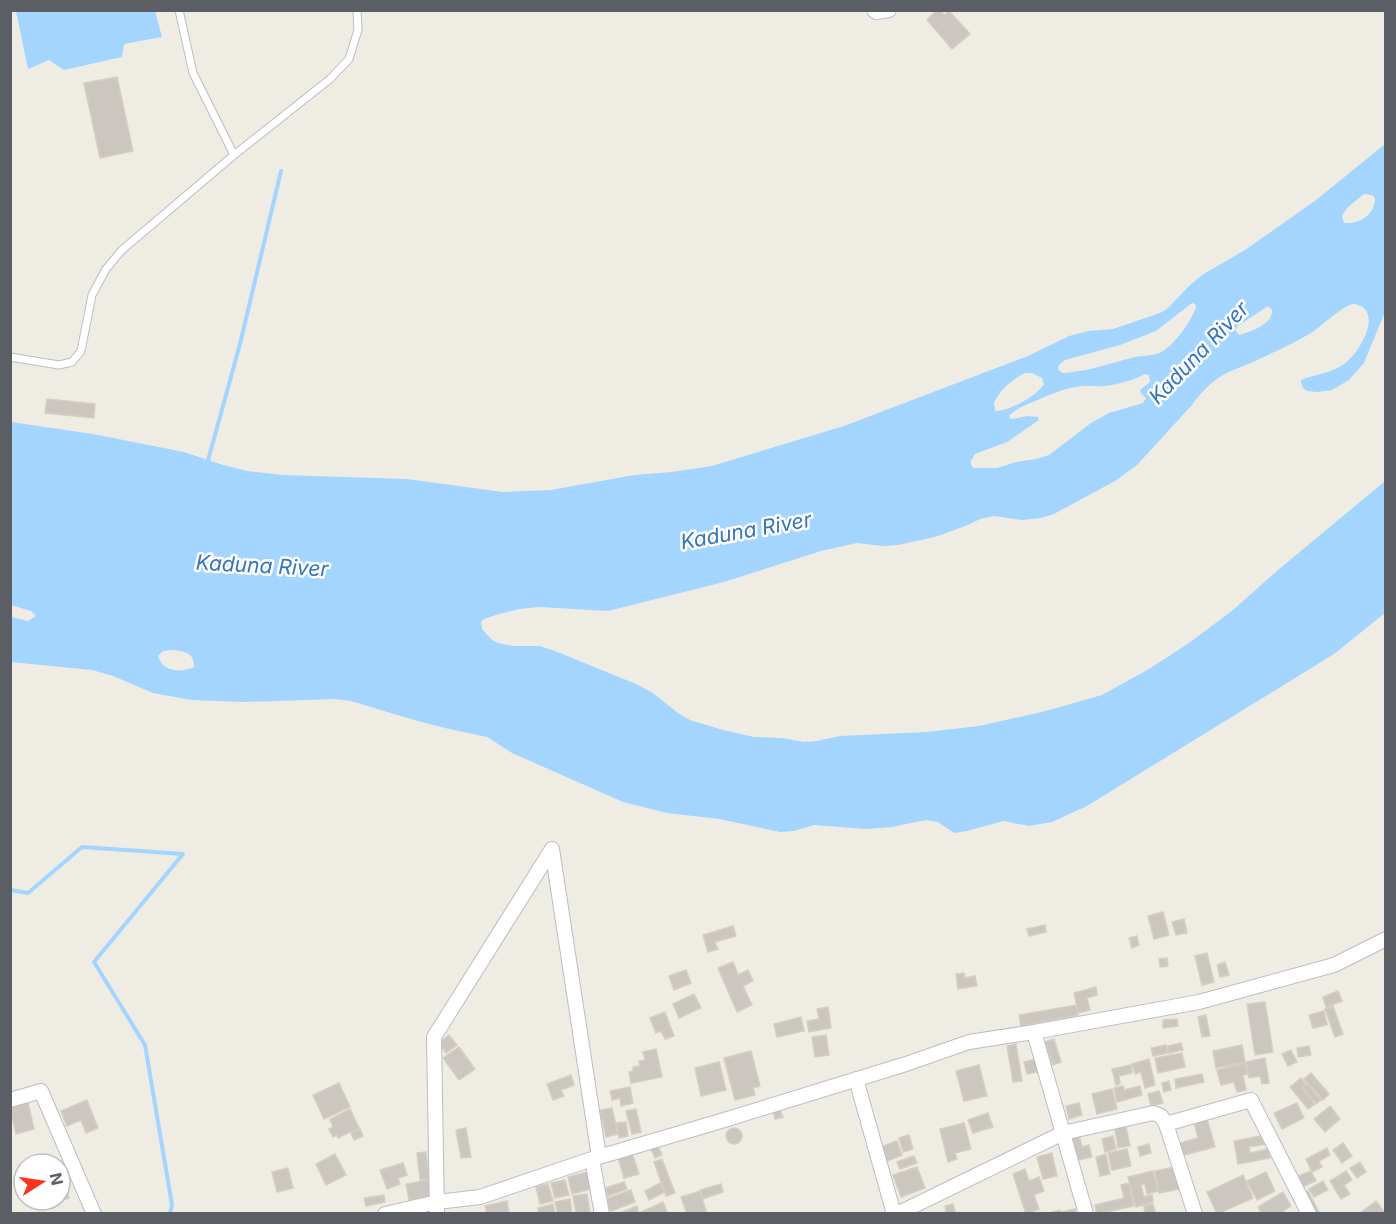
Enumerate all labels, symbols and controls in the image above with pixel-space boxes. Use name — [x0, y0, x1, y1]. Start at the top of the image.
water label: Kaduna River — [1144, 295, 1254, 409]
water label: Kaduna River — [678, 506, 814, 554]
water label: Kaduna River — [195, 550, 330, 582]
north arrow — [12, 1152, 72, 1212]
text: N — [46, 1171, 68, 1187]

